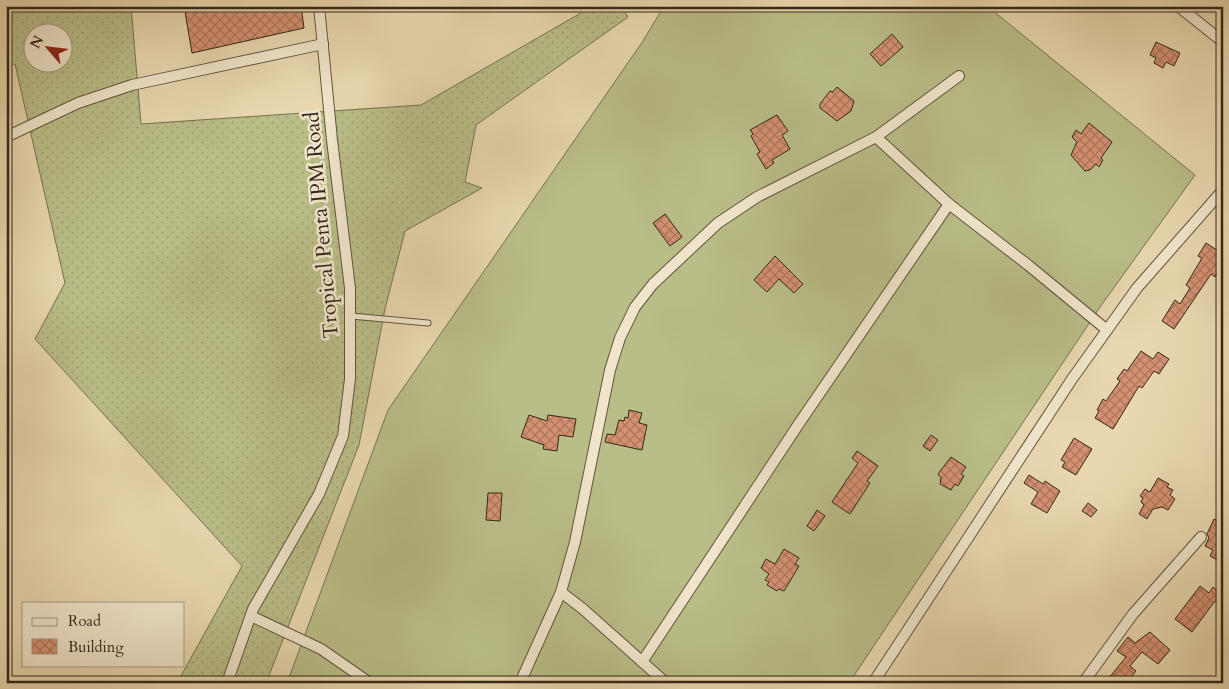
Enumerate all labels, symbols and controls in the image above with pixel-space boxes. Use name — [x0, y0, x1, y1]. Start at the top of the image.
north arrow — [22, 22, 72, 72]
text: N — [26, 32, 48, 52]
street label: Tropical Penta IPM Road — [297, 110, 346, 340]
legend — [22, 602, 185, 666]
text: Road — [68, 611, 101, 631]
text: Building — [68, 637, 124, 657]

